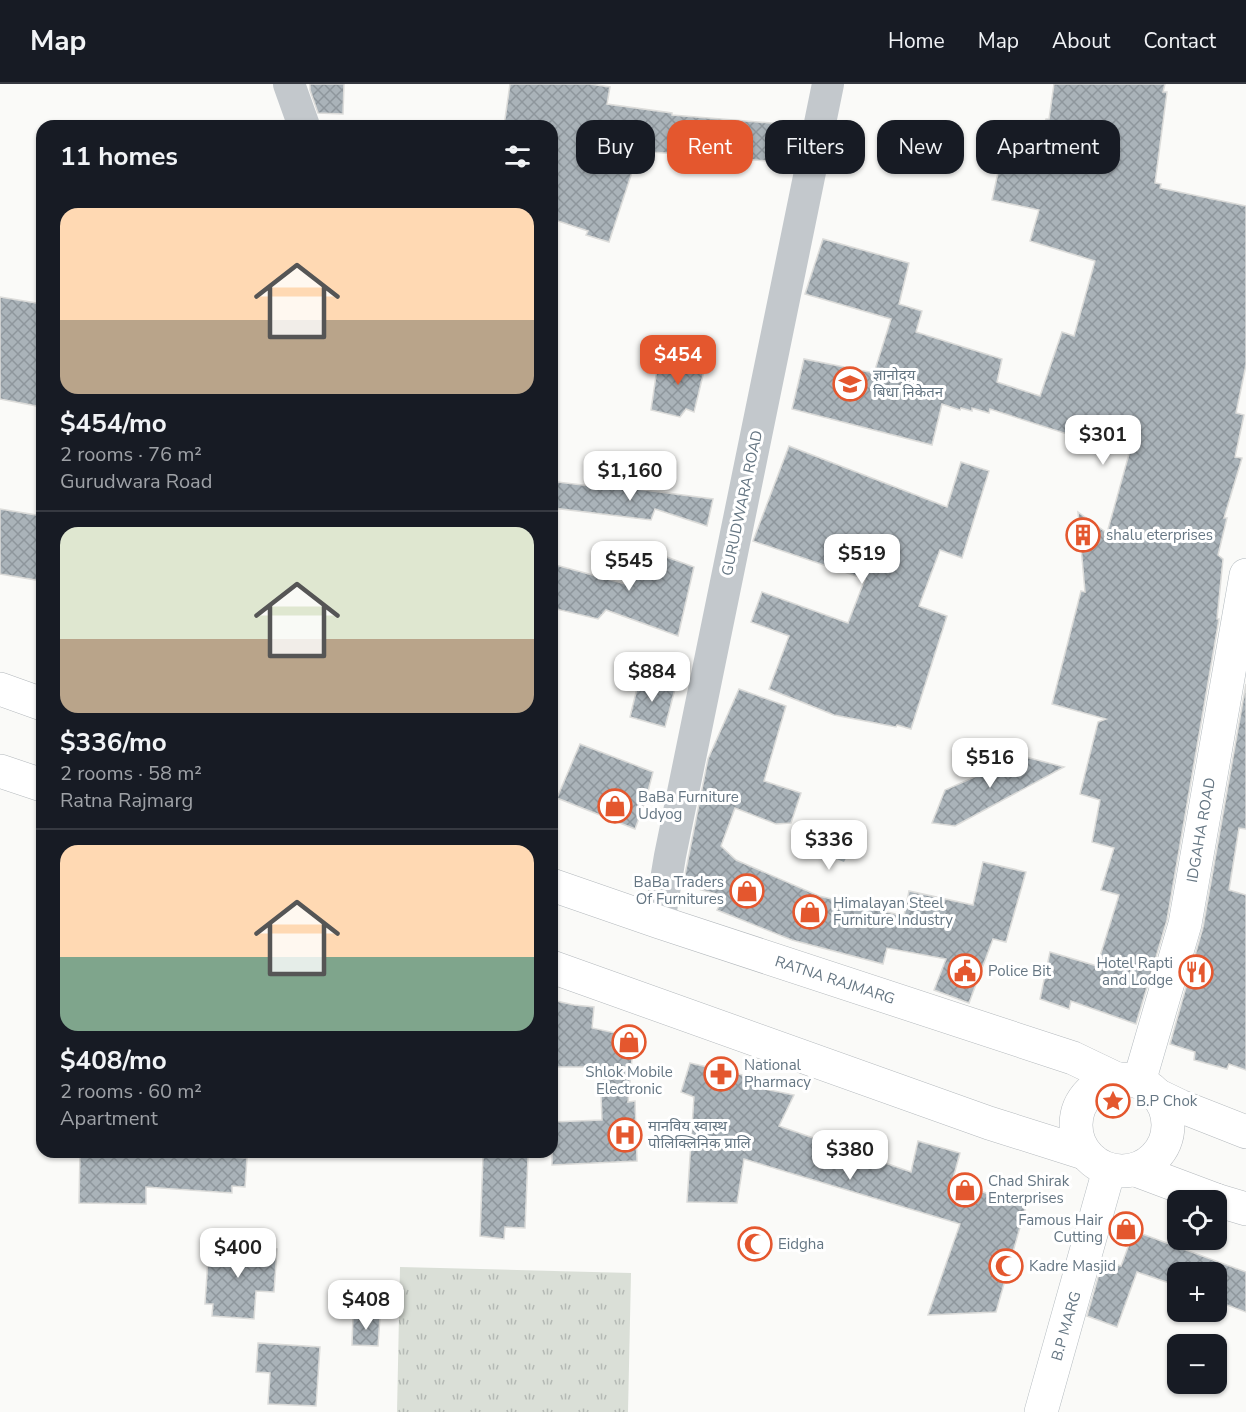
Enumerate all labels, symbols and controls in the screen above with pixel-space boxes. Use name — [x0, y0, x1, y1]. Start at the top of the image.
text: Map — [30, 22, 86, 60]
text: Home — [888, 27, 945, 55]
text: Map — [978, 27, 1019, 55]
text: About — [1052, 27, 1110, 55]
text: Contact — [1143, 27, 1216, 55]
chip: Buy — [576, 120, 655, 174]
chip: Rent — [667, 120, 753, 174]
chip: Filters — [765, 120, 865, 174]
chip: New — [877, 120, 964, 174]
chip: Apartment — [976, 120, 1120, 174]
text: 11 homes — [60, 139, 178, 174]
icon: filters — [501, 140, 534, 173]
icon: home — [243, 247, 351, 355]
pin: $454 — [642, 335, 714, 386]
text: $454 — [654, 341, 702, 368]
place label: ज्ञानाेदय बिधा निकेतन — [873, 365, 944, 402]
school or university icon: ज्ञानाेदय बिधा निकेतन — [832, 366, 868, 402]
text: $454/mo — [60, 406, 167, 441]
pin: $301 — [1067, 415, 1139, 466]
text: $301 — [1079, 421, 1127, 448]
street label: GURUDWARA ROAD — [717, 428, 767, 578]
text: 2 rooms · 76 m² — [60, 441, 202, 468]
pin: $1,160 — [581, 451, 679, 502]
text: $1,160 — [598, 457, 662, 484]
text: Gurudwara Road — [60, 468, 212, 495]
building icon: shalu eterprises — [1065, 517, 1101, 553]
place label: shalu eterprises — [1106, 525, 1213, 545]
pin: $519 — [826, 534, 898, 585]
text: $519 — [838, 540, 886, 567]
pin: $545 — [593, 541, 665, 592]
text: $545 — [605, 547, 653, 574]
icon: home — [243, 566, 351, 674]
pin: $884 — [616, 652, 688, 703]
text: $884 — [628, 658, 676, 685]
text: $336/mo — [60, 725, 167, 760]
pin: $516 — [954, 738, 1026, 789]
text: $516 — [966, 744, 1014, 771]
text: 2 rooms · 58 m² — [60, 760, 202, 787]
street label: IDGAHA ROAD — [1182, 776, 1220, 884]
text: Ratna Rajmarg — [60, 787, 193, 814]
place label: BaBa Furniture Udyog — [638, 787, 739, 824]
shop icon: BaBa Furniture Udyog — [597, 788, 633, 824]
pin: $336 — [793, 820, 865, 871]
text: $336 — [805, 826, 853, 853]
place label: BaBa Traders Of Furnitures — [634, 872, 724, 909]
shop icon: BaBa Traders Of Furnitures — [729, 873, 765, 909]
icon: home — [243, 884, 351, 992]
place label: Himalayan Steel Furniture Industry — [833, 893, 953, 930]
shop icon: Himalayan Steel Furniture Industry — [792, 894, 828, 930]
street label: RATNA RAJMARG — [772, 951, 898, 1009]
public building icon: Police Bit — [947, 953, 983, 989]
place label: Hotel Rapti and Lodge — [1097, 953, 1173, 990]
restaurant icon: Hotel Rapti and Lodge — [1178, 954, 1214, 990]
place label: Police Bit — [988, 961, 1052, 981]
shop icon: Shlok Mobile Electronic — [611, 1024, 647, 1060]
text: $408/mo — [60, 1043, 167, 1078]
place label: National Pharmacy — [744, 1055, 811, 1092]
pharmacy icon: National Pharmacy — [703, 1056, 739, 1092]
place label: Shlok Mobile Electronic — [585, 1062, 673, 1099]
text: 2 rooms · 60 m² — [60, 1078, 202, 1105]
place icon: B.P Chok — [1095, 1083, 1131, 1119]
place label: B.P Chok — [1136, 1091, 1198, 1111]
text: Apartment — [60, 1105, 158, 1132]
place label: मानविय स्वास्थ पोलिक्लिनिक प्रालि — [648, 1116, 752, 1153]
hospital icon: मानविय स्वास्थ पोलिक्लिनिक प्रालि — [607, 1117, 643, 1153]
pin: $380 — [814, 1130, 886, 1181]
text: $380 — [826, 1136, 874, 1163]
place label: Chad Shirak Enterprises — [988, 1171, 1070, 1208]
shop icon: Chad Shirak Enterprises — [947, 1172, 983, 1208]
map controls — [1167, 1190, 1227, 1394]
button: locate — [1167, 1190, 1227, 1250]
place label: Famous Hair Cutting — [1018, 1210, 1104, 1247]
shop icon: Famous Hair Cutting — [1108, 1211, 1144, 1247]
mosque icon: Eidgha — [737, 1226, 773, 1262]
pin: $400 — [202, 1228, 274, 1279]
text: $400 — [214, 1234, 262, 1261]
place label: Eidgha — [778, 1234, 824, 1254]
mosque icon: Kadre Masjid — [988, 1248, 1024, 1284]
place label: Kadre Masjid — [1029, 1256, 1116, 1276]
button: + — [1167, 1262, 1227, 1322]
pin: $408 — [330, 1280, 402, 1331]
text: $408 — [342, 1286, 390, 1313]
street label: B.P MARG — [1047, 1289, 1085, 1363]
button: − — [1167, 1334, 1227, 1394]

